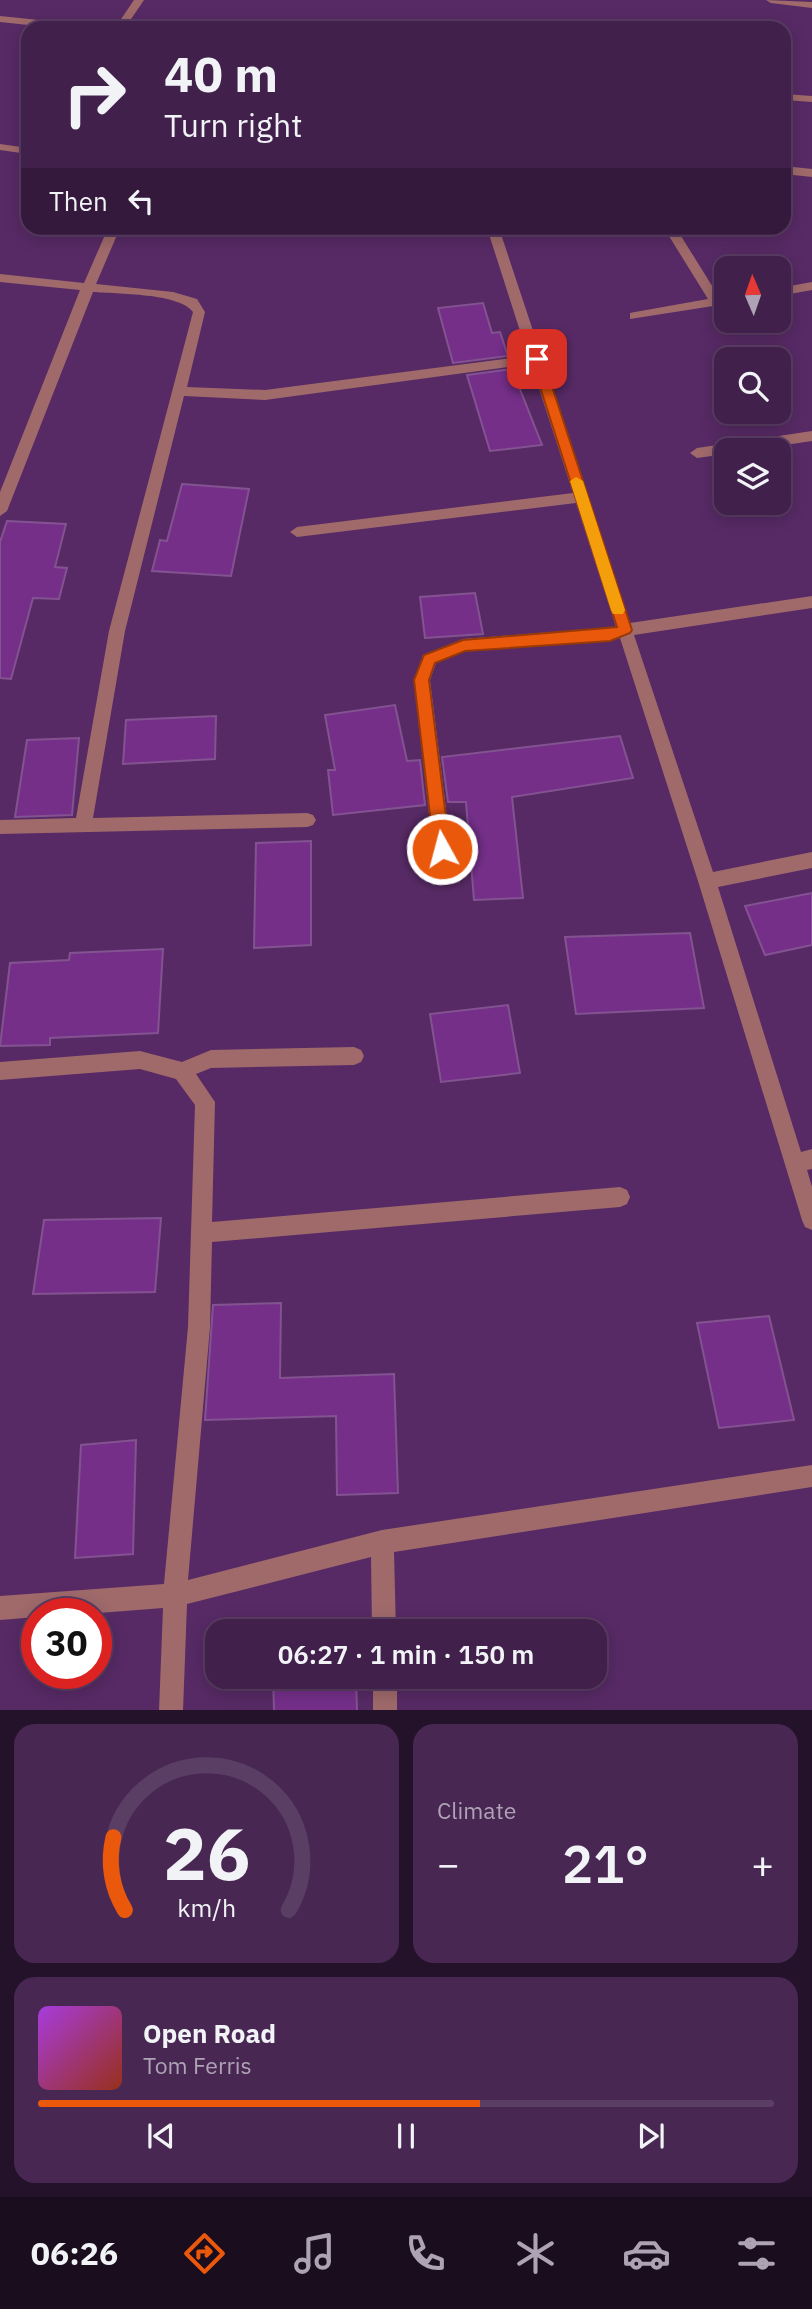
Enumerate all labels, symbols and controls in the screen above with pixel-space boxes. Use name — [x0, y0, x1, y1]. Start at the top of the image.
text: 40 m — [164, 42, 278, 105]
icon: right — [49, 49, 140, 140]
text: Turn right — [164, 104, 302, 146]
icon: left — [122, 182, 160, 220]
text: Then — [49, 184, 108, 218]
north arrow — [714, 256, 791, 332]
map controls — [714, 256, 791, 515]
pin — [507, 329, 567, 389]
icon: arrive — [518, 340, 556, 378]
button: search — [714, 347, 791, 424]
button: layers — [714, 438, 791, 515]
position arrow — [405, 812, 479, 886]
speed limit sign: 30 — [21, 1598, 112, 1689]
text: 06:27 · 1 min · 150 m — [278, 1637, 534, 1671]
text: Climate — [437, 1795, 516, 1825]
text: 26 — [163, 1805, 250, 1900]
text: 21° — [562, 1830, 649, 1897]
text: − — [437, 1839, 460, 1888]
text: + — [751, 1839, 774, 1888]
text: km/h — [177, 1890, 236, 1923]
text: Open Road — [143, 2016, 276, 2050]
text: Tom Ferris — [143, 2050, 252, 2080]
icon: previous — [142, 2117, 180, 2155]
icon: pause — [387, 2117, 425, 2155]
icon: next — [632, 2117, 670, 2155]
icon: directions — [180, 2229, 229, 2278]
icon: music — [290, 2229, 339, 2278]
icon: phone — [401, 2229, 450, 2278]
icon: climate — [511, 2229, 560, 2278]
icon: car — [622, 2229, 671, 2278]
icon: filters — [732, 2229, 781, 2278]
text: 06:26 — [31, 2232, 118, 2274]

